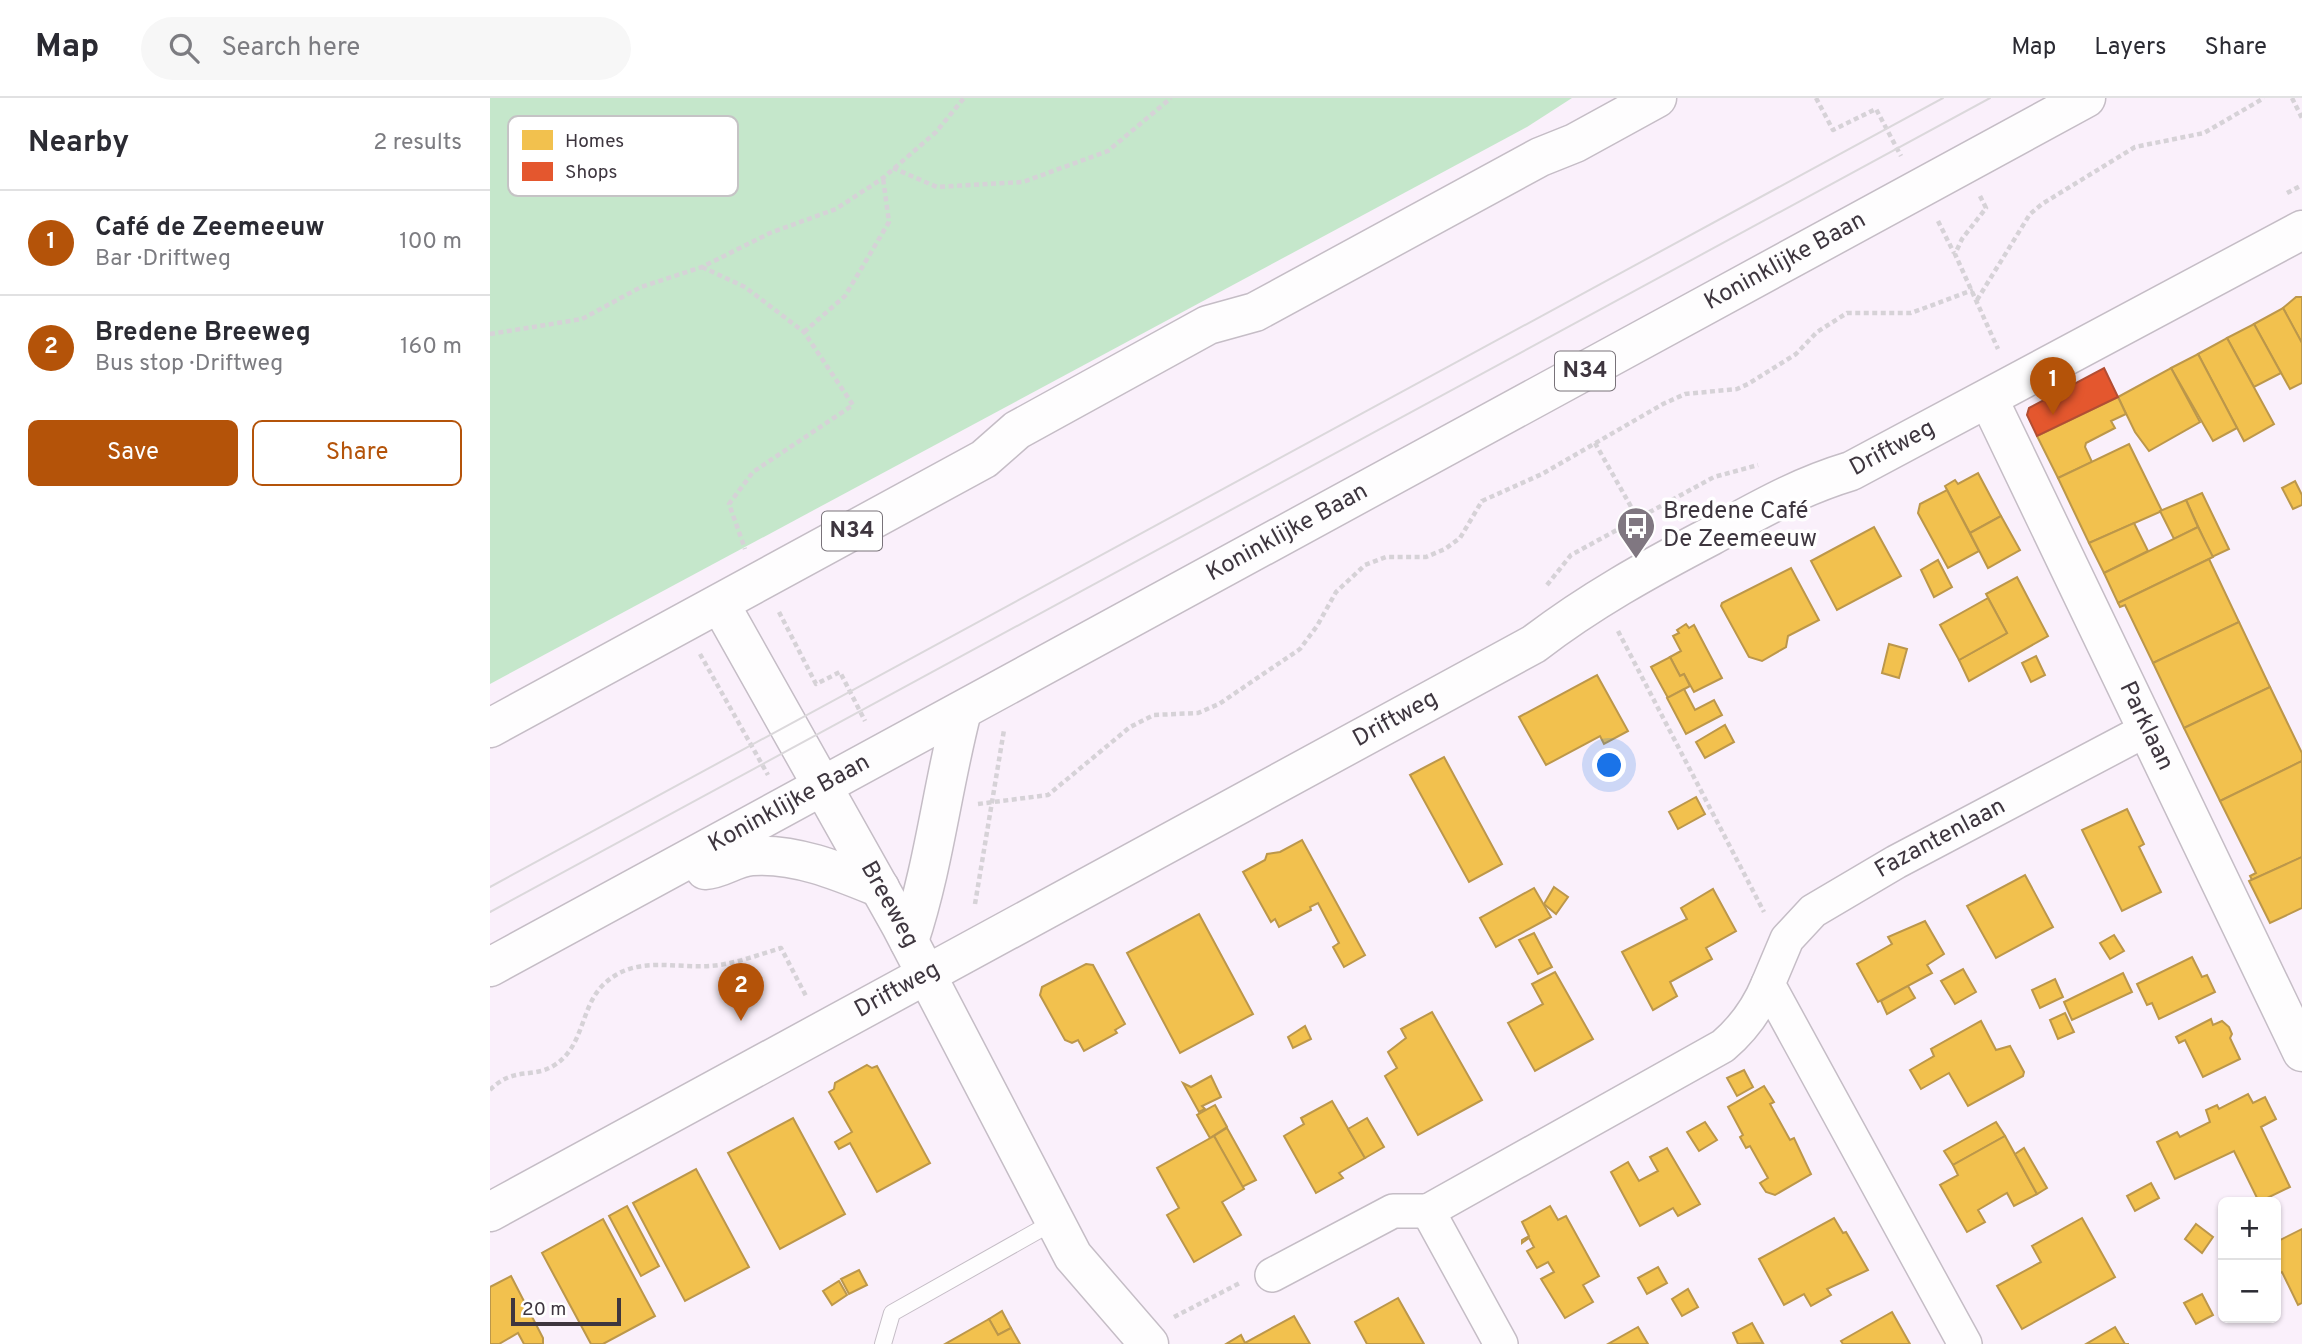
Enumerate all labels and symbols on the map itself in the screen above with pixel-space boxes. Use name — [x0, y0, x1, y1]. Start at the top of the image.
legend — [508, 116, 738, 196]
text: Homes — [565, 130, 624, 154]
text: Shops — [565, 161, 617, 185]
street label: Koninklijke Baan — [1699, 206, 1871, 318]
road number: N34 — [1555, 352, 1615, 390]
pin: 1 — [2030, 357, 2076, 415]
street label: Driftweg — [1845, 414, 1940, 484]
street label: Koninklijke Baan — [1201, 477, 1373, 589]
place label: Bredene Café De Zeemeeuw — [1663, 497, 1817, 555]
bus stop icon: Bredene Café De Zeemeeuw — [1615, 505, 1657, 560]
road number: N34 — [822, 512, 882, 550]
street label: Parklaan — [2112, 677, 2180, 776]
street label: Driftweg — [1348, 684, 1443, 755]
street label: Koninklijke Baan — [704, 748, 875, 860]
your location — [1592, 748, 1626, 782]
street label: Fazantenlaan — [1870, 792, 2011, 886]
street label: Breeweg — [853, 856, 925, 953]
street label: Driftweg — [850, 955, 945, 1026]
pin: 2 — [718, 963, 764, 1021]
scale bar — [511, 1295, 621, 1327]

